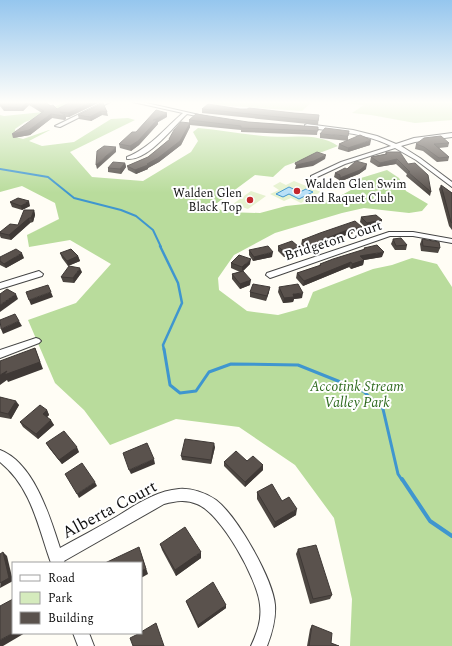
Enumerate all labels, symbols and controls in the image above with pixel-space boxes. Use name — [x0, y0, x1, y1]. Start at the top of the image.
place label: Walden Glen Swim and Raquet Club — [305, 175, 407, 208]
place label: Walden Glen Black Top — [173, 184, 242, 217]
marker: Walden Glen Swim and Raquet Club — [292, 186, 302, 196]
marker: Walden Glen Black Top — [245, 195, 255, 205]
street label: Bridgeton Court — [282, 215, 385, 266]
park label: Accotink Stream Valley Park — [309, 376, 404, 413]
street label: Alberta Court — [57, 474, 162, 546]
legend — [12, 562, 142, 634]
text: Road — [48, 569, 75, 588]
text: Park — [48, 589, 73, 608]
text: Building — [48, 609, 94, 628]

